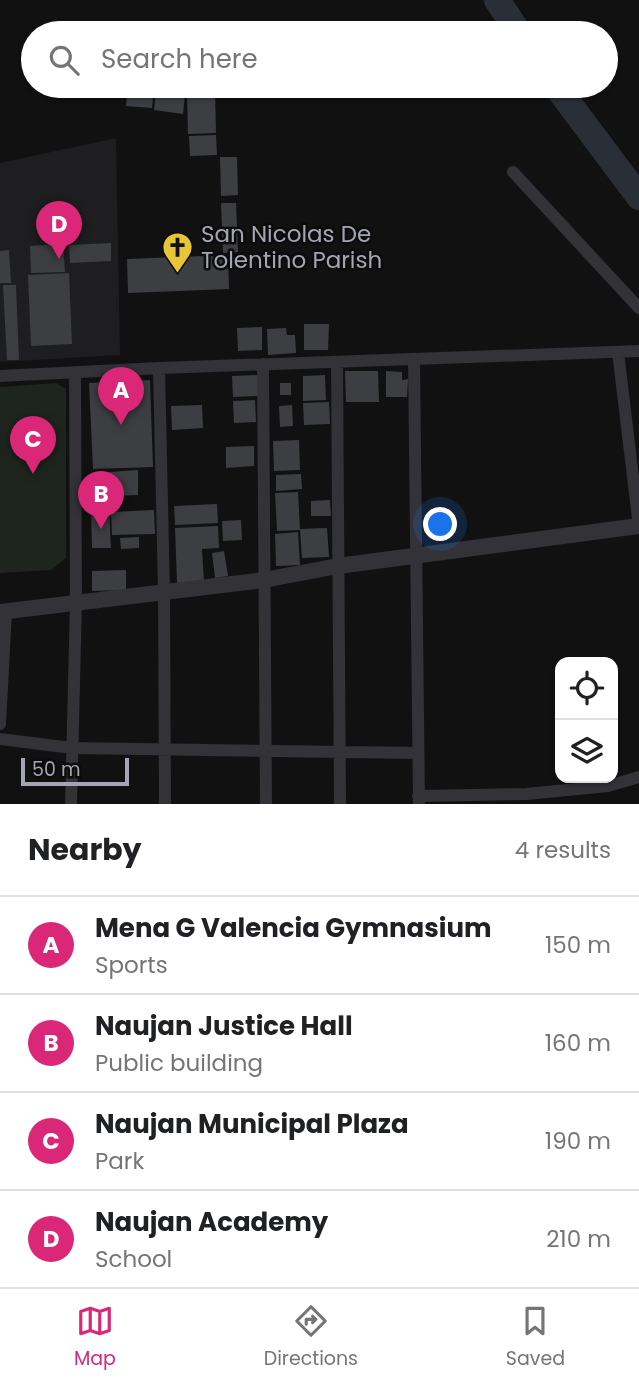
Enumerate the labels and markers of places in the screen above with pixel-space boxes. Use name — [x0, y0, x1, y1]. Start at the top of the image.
pin: D — [36, 201, 82, 259]
place label: San Nicolas De Tolentino Parish — [201, 218, 382, 276]
church icon: San Nicolas De Tolentino Parish — [161, 230, 195, 274]
pin: A — [98, 367, 144, 425]
pin: C — [10, 416, 56, 474]
pin: B — [78, 471, 124, 529]

